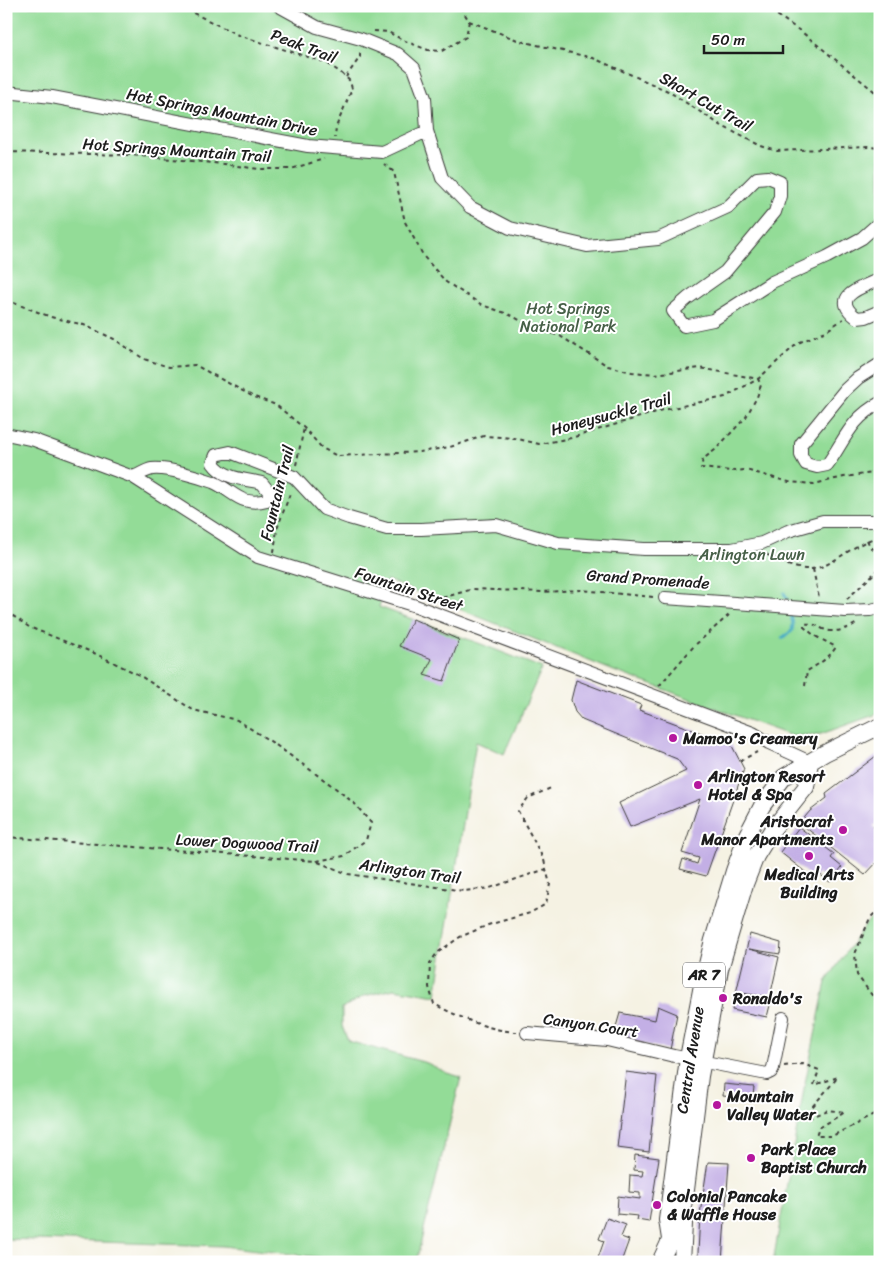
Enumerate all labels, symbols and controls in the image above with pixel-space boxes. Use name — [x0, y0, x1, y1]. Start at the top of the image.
street label: Peak Trail — [266, 20, 342, 72]
scale bar — [704, 22, 782, 54]
text: 50 m — [711, 27, 746, 53]
street label: Short Cut Trail — [654, 64, 758, 141]
street label: Hot Springs Mountain Drive — [124, 79, 320, 145]
street label: Hot Springs Mountain Trail — [82, 129, 273, 171]
park label: Hot Springs National Park — [520, 294, 617, 341]
street label: Honeysuckle Trail — [547, 384, 675, 444]
street label: Fountain Trail — [251, 442, 303, 544]
park label: Arlington Lawn — [698, 540, 805, 569]
street label: Fountain Street — [351, 558, 467, 620]
street label: Grand Promenade — [586, 560, 710, 598]
place label: Mamoo's Creamery — [682, 724, 818, 753]
marker: Mamoo's Creamery — [667, 732, 679, 744]
place label: Arlington Resort Hotel & Spa — [707, 762, 826, 809]
marker: Arlington Resort Hotel & Spa — [692, 779, 704, 791]
place label: Aristocrat Manor Apartments — [700, 807, 835, 854]
marker: Aristocrat Manor Apartments — [837, 824, 849, 836]
street label: Lower Dogwood Trail — [175, 825, 319, 861]
street label: Arlington Trail — [357, 849, 463, 893]
marker: Medical Arts Building — [803, 850, 815, 862]
place label: Medical Arts Building — [763, 860, 854, 907]
road number: AR 7 — [683, 962, 725, 988]
place label: Ronaldo's — [732, 984, 802, 1013]
marker: Ronaldo's — [717, 992, 729, 1004]
street label: Canyon Court — [541, 1004, 641, 1046]
street label: Central Avenue — [667, 1004, 713, 1116]
place label: Mountain Valley Water — [726, 1082, 817, 1129]
marker: Mountain Valley Water — [711, 1099, 723, 1111]
place label: Park Place Baptist Church — [761, 1135, 867, 1182]
marker: Park Place Baptist Church — [745, 1152, 757, 1164]
place label: Colonial Pancake & Waffle House — [666, 1182, 787, 1229]
marker: Colonial Pancake & Waffle House — [651, 1199, 663, 1211]

